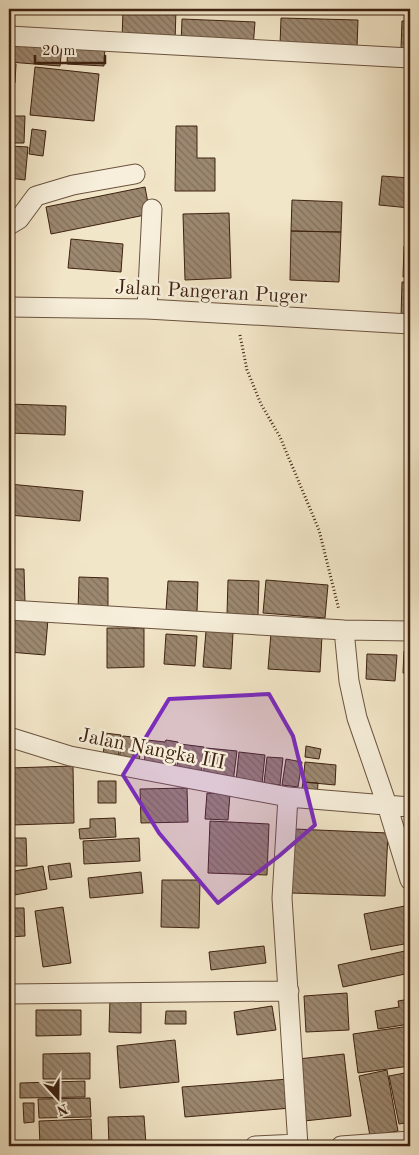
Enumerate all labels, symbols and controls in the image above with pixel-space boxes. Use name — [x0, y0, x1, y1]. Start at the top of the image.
scale bar — [35, 32, 105, 64]
text: 20 m — [42, 44, 76, 59]
street label: Jalan Pangeran Puger — [114, 278, 308, 308]
street label: Jalan Nangka III — [77, 726, 227, 774]
north arrow — [32, 1072, 82, 1122]
text: N — [55, 1101, 70, 1118]

